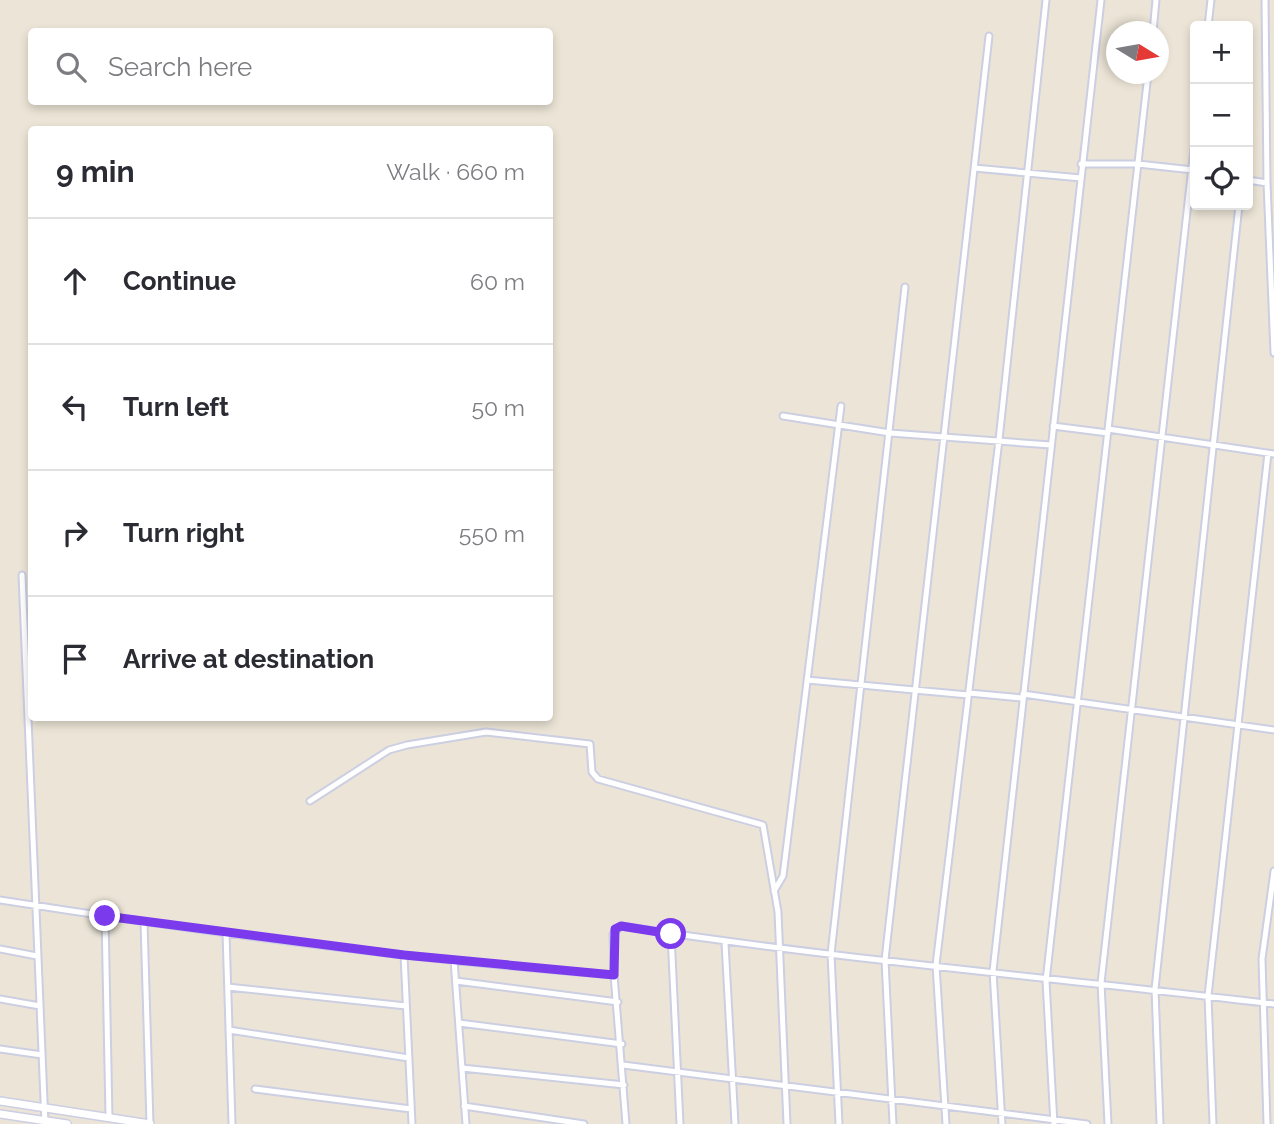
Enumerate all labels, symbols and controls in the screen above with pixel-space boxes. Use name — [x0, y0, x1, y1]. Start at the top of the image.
north arrow — [1106, 21, 1169, 84]
map controls — [1190, 21, 1253, 210]
button: + — [1190, 21, 1253, 84]
search box — [28, 28, 553, 105]
icon: search — [52, 48, 90, 86]
text: Search here — [108, 52, 252, 82]
button: − — [1190, 84, 1253, 147]
button: locate — [1190, 147, 1253, 210]
text: 9 min — [56, 154, 135, 189]
text: Walk · 660 m — [386, 158, 525, 185]
icon: ahead — [56, 262, 94, 300]
text: Continue — [123, 266, 236, 296]
text: 60 m — [470, 268, 525, 295]
icon: left — [56, 388, 94, 426]
text: Turn left — [123, 392, 229, 422]
text: 50 m — [471, 394, 525, 421]
icon: right — [56, 514, 94, 552]
text: Turn right — [123, 518, 244, 548]
text: 550 m — [459, 520, 525, 547]
icon: arrive — [56, 640, 94, 678]
text: Arrive at destination — [123, 644, 374, 674]
route end — [89, 900, 120, 931]
route start — [655, 918, 686, 949]

